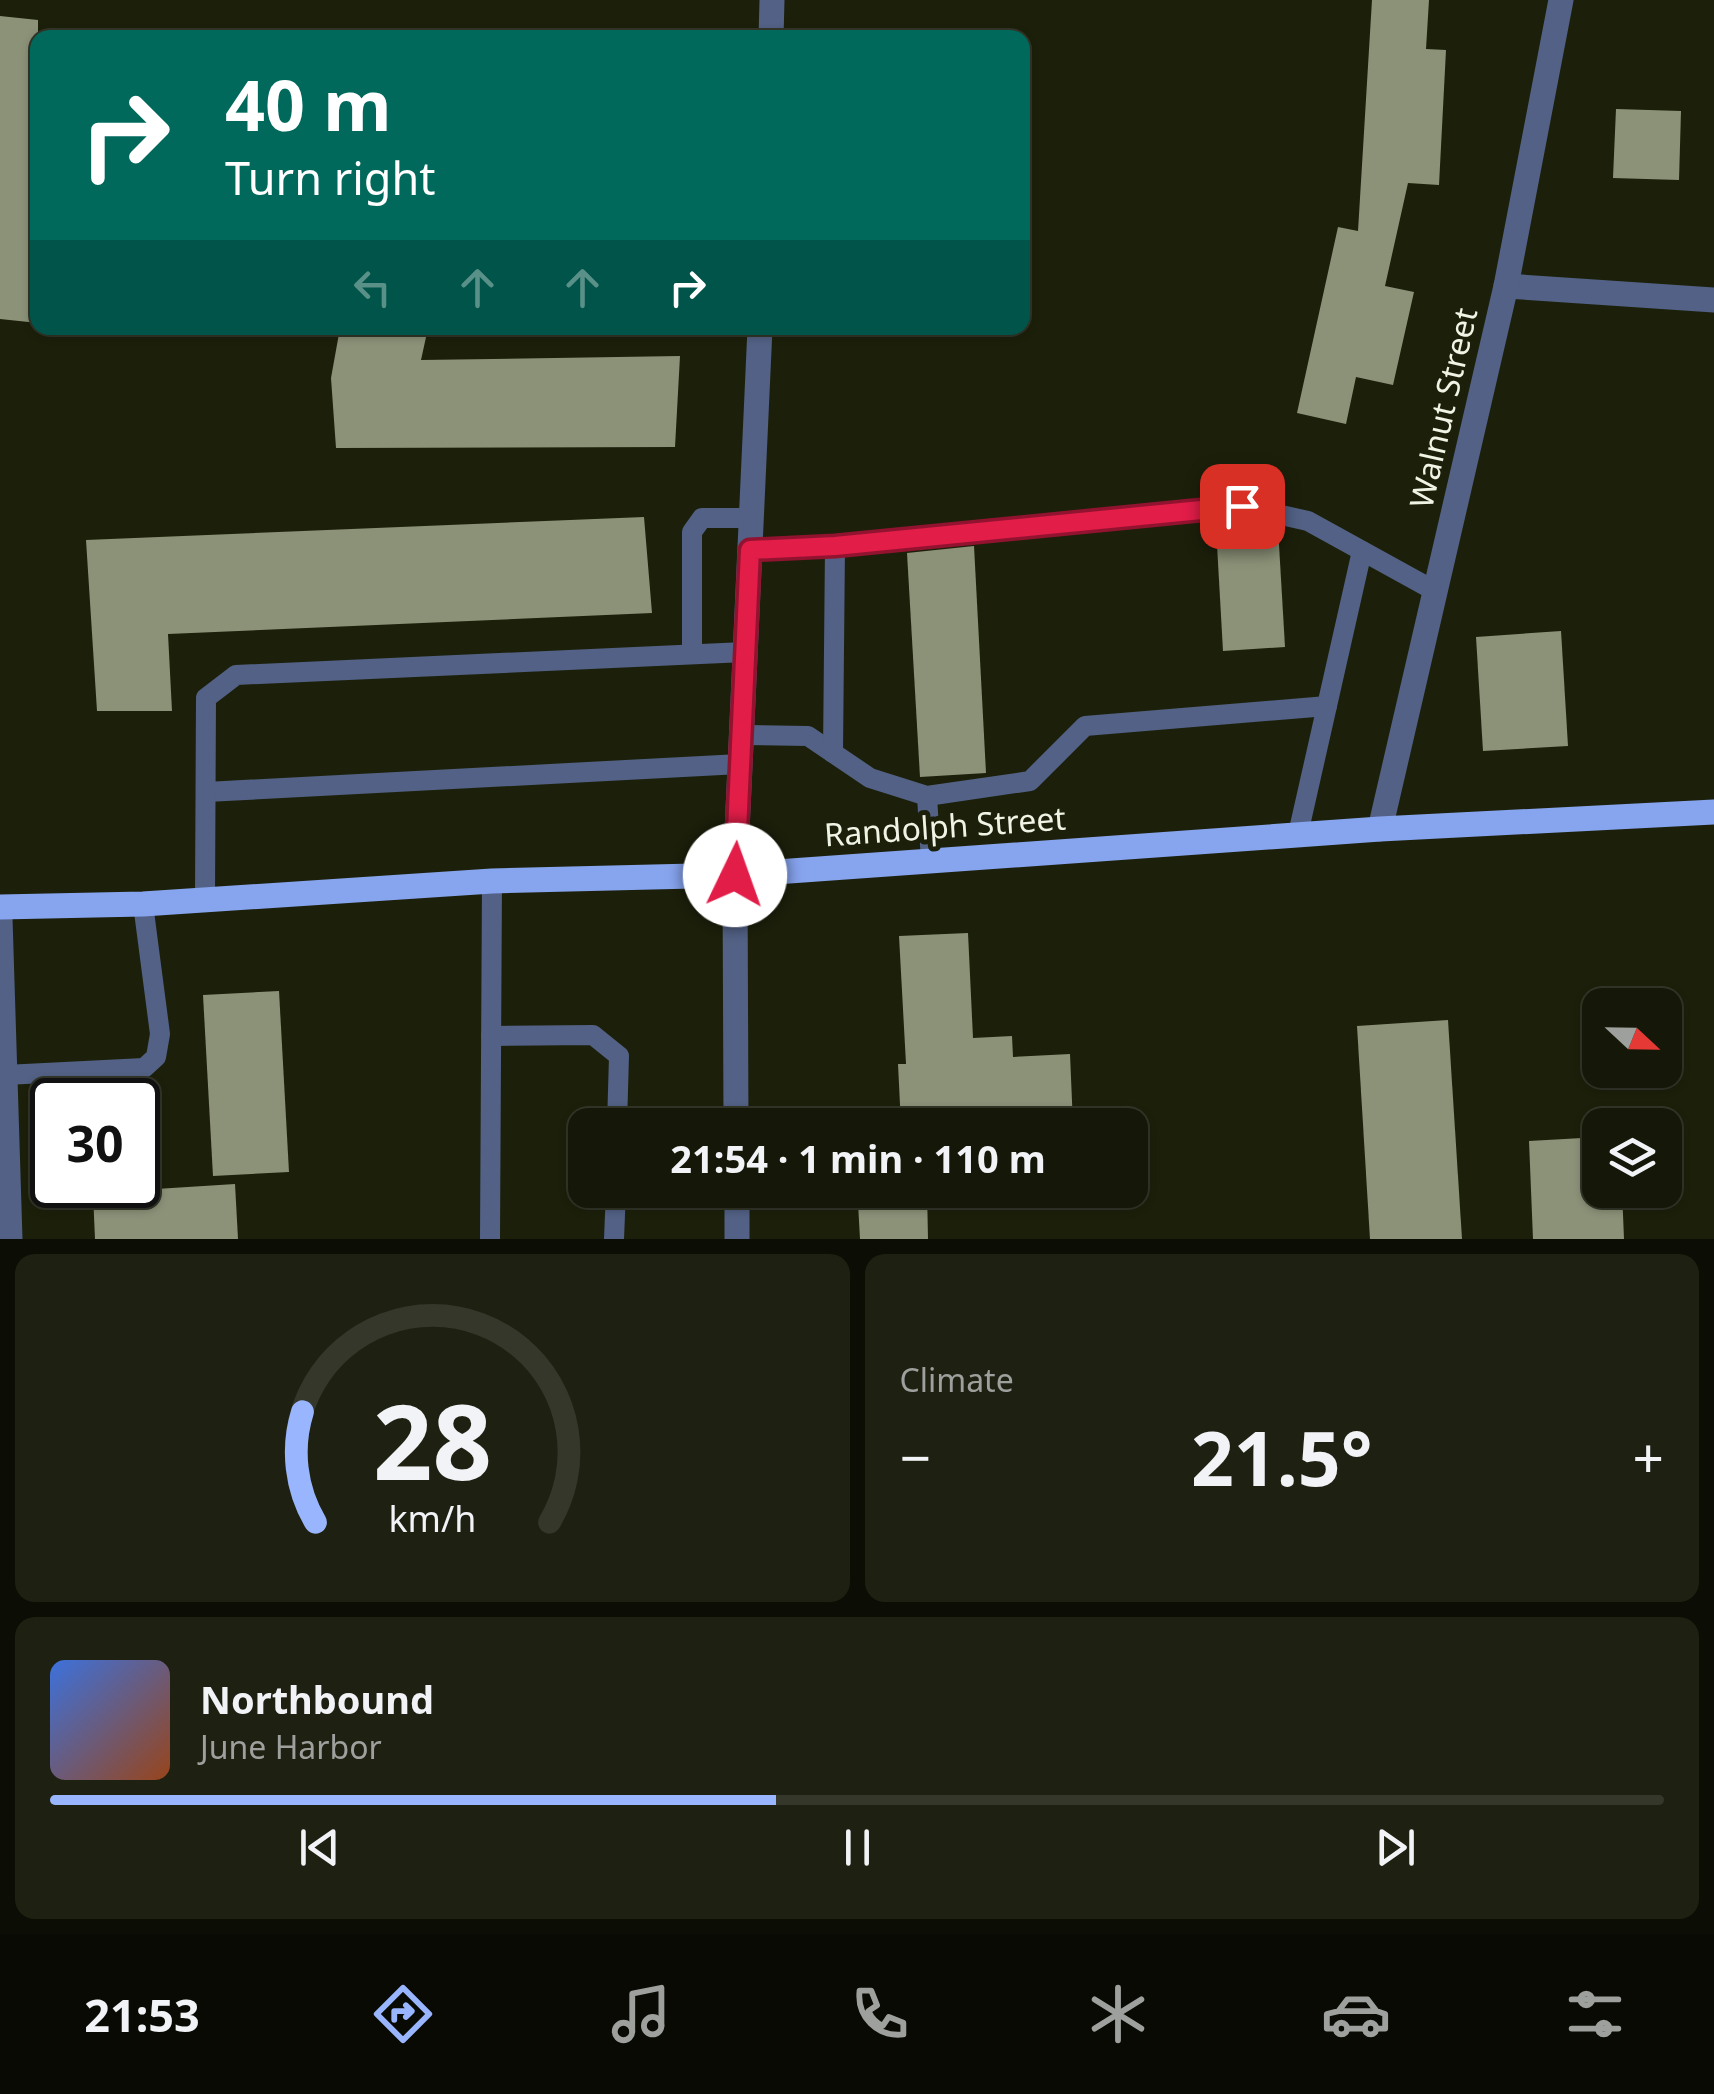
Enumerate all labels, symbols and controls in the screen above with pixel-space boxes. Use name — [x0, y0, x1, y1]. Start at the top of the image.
text: 40 m — [225, 56, 392, 152]
icon: right — [60, 70, 190, 200]
text: Turn right — [225, 147, 436, 208]
icon: left — [345, 260, 400, 315]
icon: ahead — [450, 260, 505, 315]
icon: ahead — [555, 260, 610, 315]
icon: right — [660, 260, 715, 315]
street label: Walnut Street — [1399, 303, 1486, 512]
pin — [1200, 464, 1285, 549]
icon: arrive — [1215, 479, 1270, 534]
street label: Randolph Street — [823, 796, 1067, 855]
position arrow — [683, 823, 787, 927]
north arrow — [1582, 988, 1682, 1088]
map controls — [1582, 988, 1682, 1208]
speed limit sign: 30 — [30, 1078, 160, 1208]
button: layers — [1582, 1108, 1682, 1208]
text: 21:54 · 1 min · 110 m — [670, 1132, 1046, 1184]
text: Climate — [900, 1358, 1014, 1401]
text: 28 — [373, 1369, 492, 1510]
text: 21.5° — [1191, 1406, 1373, 1508]
text: − — [900, 1419, 931, 1494]
text: + — [1633, 1419, 1664, 1494]
text: km/h — [388, 1494, 476, 1542]
text: Northbound — [200, 1673, 434, 1725]
text: June Harbor — [200, 1725, 382, 1768]
icon: previous — [292, 1820, 347, 1875]
icon: pause — [830, 1820, 885, 1875]
icon: next — [1368, 1820, 1423, 1875]
icon: directions — [368, 1979, 438, 2049]
icon: music — [606, 1979, 676, 2049]
icon: phone — [845, 1979, 915, 2049]
icon: climate — [1083, 1979, 1153, 2049]
icon: car — [1321, 1979, 1391, 2049]
icon: filters — [1560, 1979, 1630, 2049]
text: 21:53 — [84, 1984, 200, 2045]

